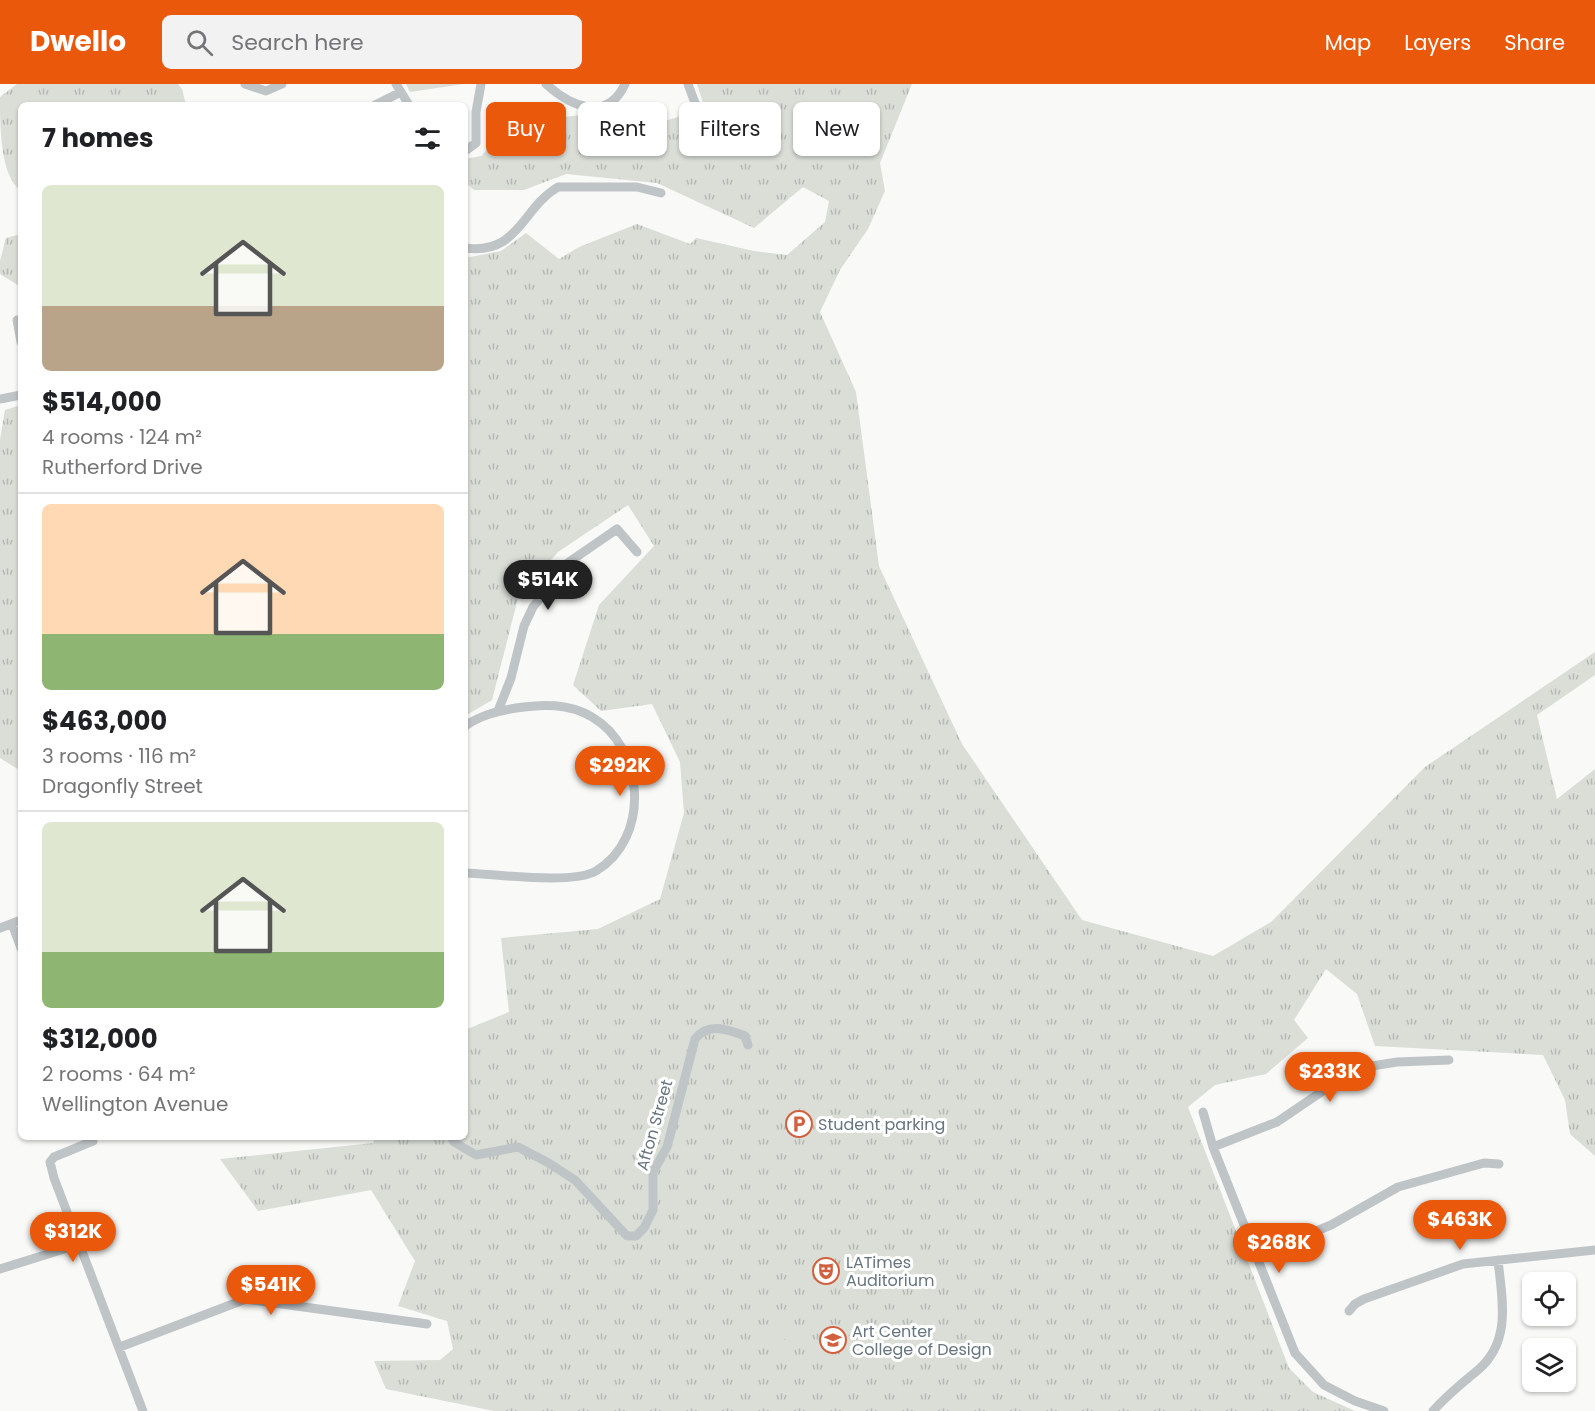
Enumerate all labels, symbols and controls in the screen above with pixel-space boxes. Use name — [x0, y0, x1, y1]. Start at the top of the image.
search box — [162, 15, 582, 69]
text: Dwello — [30, 22, 126, 61]
icon: search — [183, 26, 216, 59]
text: Search here — [231, 27, 364, 58]
text: Map — [1325, 28, 1371, 57]
text: Layers — [1404, 28, 1471, 57]
text: Share — [1504, 28, 1565, 57]
chip: Buy — [486, 102, 566, 156]
chip: Rent — [578, 102, 667, 156]
chip: Filters — [679, 102, 781, 156]
chip: New — [793, 102, 880, 156]
text: 7 homes — [42, 120, 154, 156]
icon: filters — [411, 122, 444, 155]
icon: home — [189, 224, 297, 332]
text: $514,000 — [42, 384, 162, 420]
text: 4 rooms · 124 m² — [42, 423, 202, 451]
text: Rutherford Drive — [42, 453, 203, 481]
icon: home — [189, 543, 297, 651]
pin: $514K — [506, 560, 590, 611]
text: $514K — [517, 565, 579, 593]
text: $463,000 — [42, 703, 167, 739]
text: 3 rooms · 116 m² — [42, 742, 196, 770]
pin: $292K — [578, 746, 662, 797]
text: $292K — [589, 751, 651, 779]
text: Dragonfly Street — [42, 772, 203, 800]
icon: home — [189, 861, 297, 969]
text: $312,000 — [42, 1021, 158, 1057]
pin: $233K — [1288, 1052, 1372, 1103]
text: $233K — [1299, 1057, 1361, 1085]
text: 2 rooms · 64 m² — [42, 1060, 196, 1088]
street label: Afton Street — [631, 1077, 678, 1173]
text: Wellington Avenue — [42, 1090, 228, 1118]
parking icon: Student parking — [784, 1109, 814, 1139]
place label: Student parking — [818, 1113, 945, 1136]
pin: $463K — [1418, 1200, 1502, 1251]
text: $463K — [1427, 1205, 1493, 1233]
pin: $312K — [31, 1212, 115, 1263]
text: $312K — [44, 1217, 102, 1245]
pin: $268K — [1237, 1223, 1321, 1274]
text: $268K — [1247, 1228, 1311, 1256]
place label: LATimes Auditorium — [846, 1251, 934, 1292]
theatre icon: LATimes Auditorium — [811, 1256, 841, 1286]
pin: $541K — [229, 1265, 313, 1316]
text: $541K — [240, 1270, 302, 1298]
map controls — [1522, 1272, 1576, 1392]
button: locate — [1522, 1272, 1576, 1326]
place label: Art Center College of Design — [852, 1320, 992, 1361]
school or university icon: Art Center College of Design — [818, 1325, 848, 1355]
button: layers — [1522, 1338, 1576, 1392]

